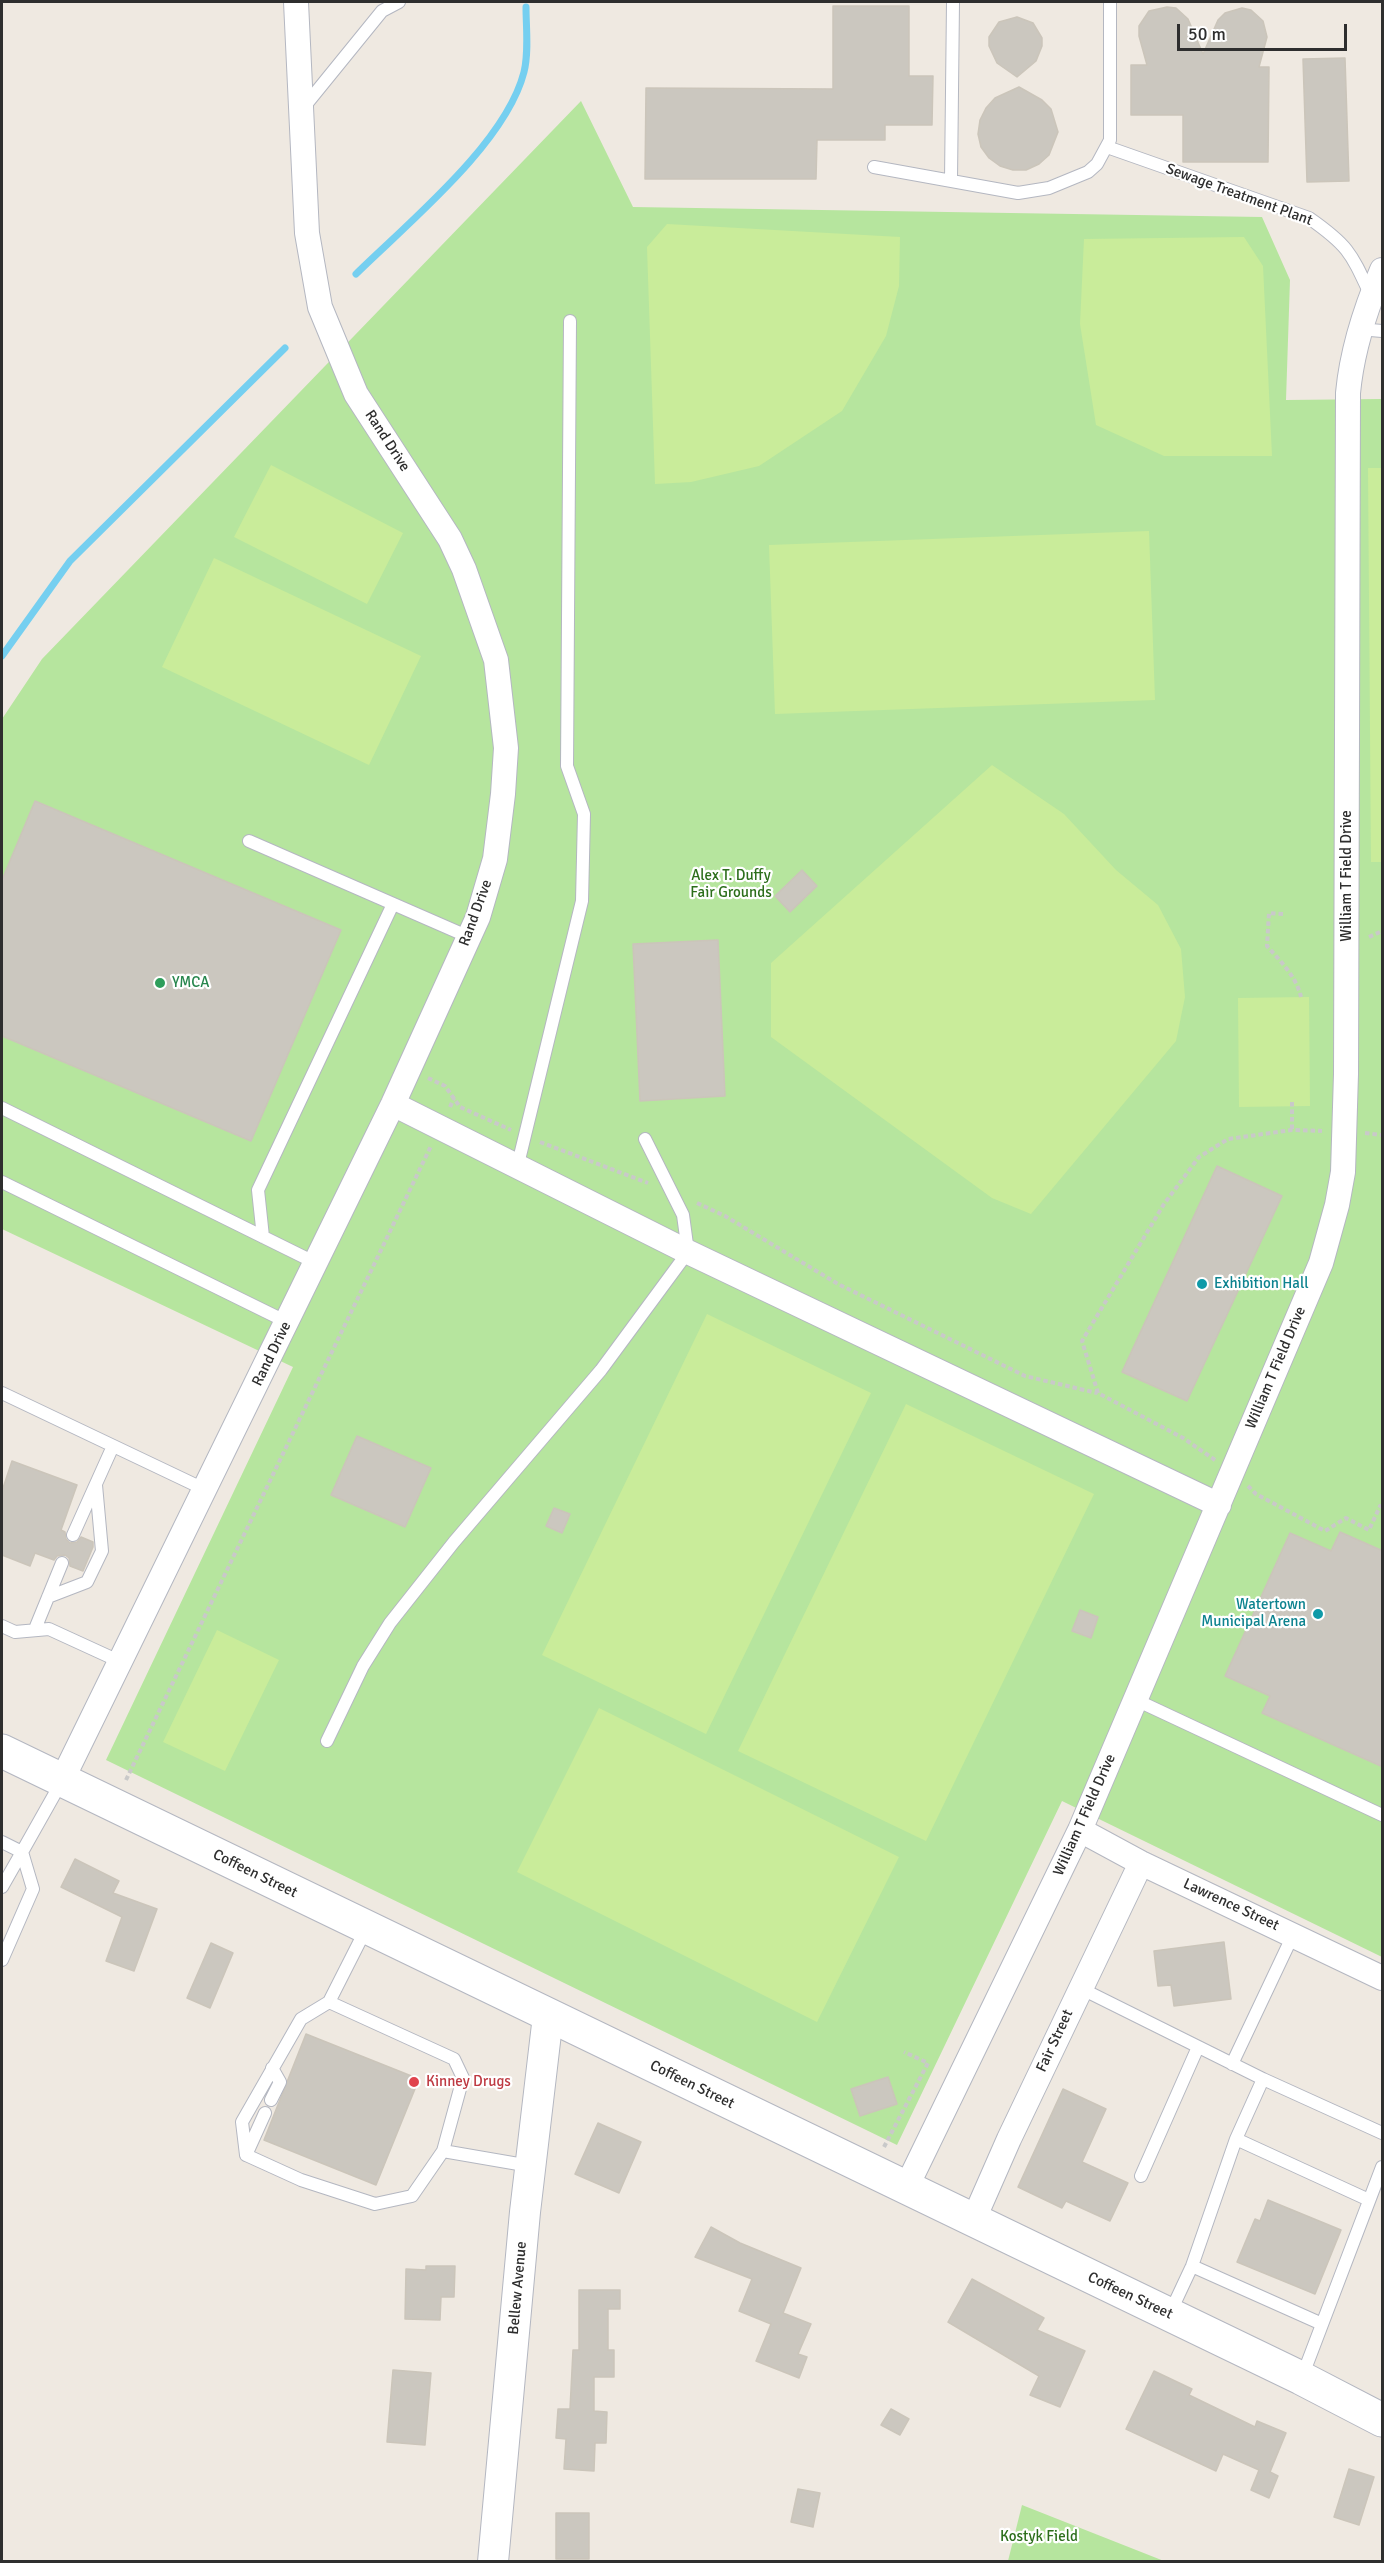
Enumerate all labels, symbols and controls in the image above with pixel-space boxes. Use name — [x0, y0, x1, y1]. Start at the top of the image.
scale bar — [1180, 12, 1350, 50]
text: 50 m — [1188, 23, 1226, 45]
street label: Sewage Treatment Plant — [1163, 160, 1315, 230]
street label: Rand Drive — [361, 407, 413, 475]
street label: William T Field Drive — [1338, 810, 1356, 942]
park label: Alex T. Duffy Fair Grounds — [690, 867, 772, 902]
street label: Rand Drive — [456, 877, 496, 949]
place label: YMCA — [172, 974, 209, 992]
marker: YMCA — [153, 976, 167, 990]
place label: Exhibition Hall — [1214, 1275, 1309, 1293]
marker: Exhibition Hall — [1195, 1277, 1209, 1291]
street label: William T Field Drive — [1242, 1304, 1310, 1432]
street label: Rand Drive — [249, 1319, 295, 1389]
place label: Watertown Municipal Arena — [1201, 1596, 1306, 1631]
marker: Watertown Municipal Arena — [1311, 1607, 1325, 1621]
street label: William T Field Drive — [1050, 1751, 1120, 1879]
street label: Coffeen Street — [210, 1846, 300, 1902]
street label: Lawrence Street — [1180, 1875, 1282, 1935]
street label: Fair Street — [1033, 2007, 1077, 2075]
street label: Coffeen Street — [647, 2057, 737, 2113]
place label: Kinney Drugs — [426, 2073, 511, 2091]
marker: Kinney Drugs — [407, 2075, 421, 2089]
street label: Bellew Avenue — [505, 2241, 531, 2335]
street label: Coffeen Street — [1085, 2268, 1175, 2324]
park label: Kostyk Field — [1000, 2528, 1078, 2546]

